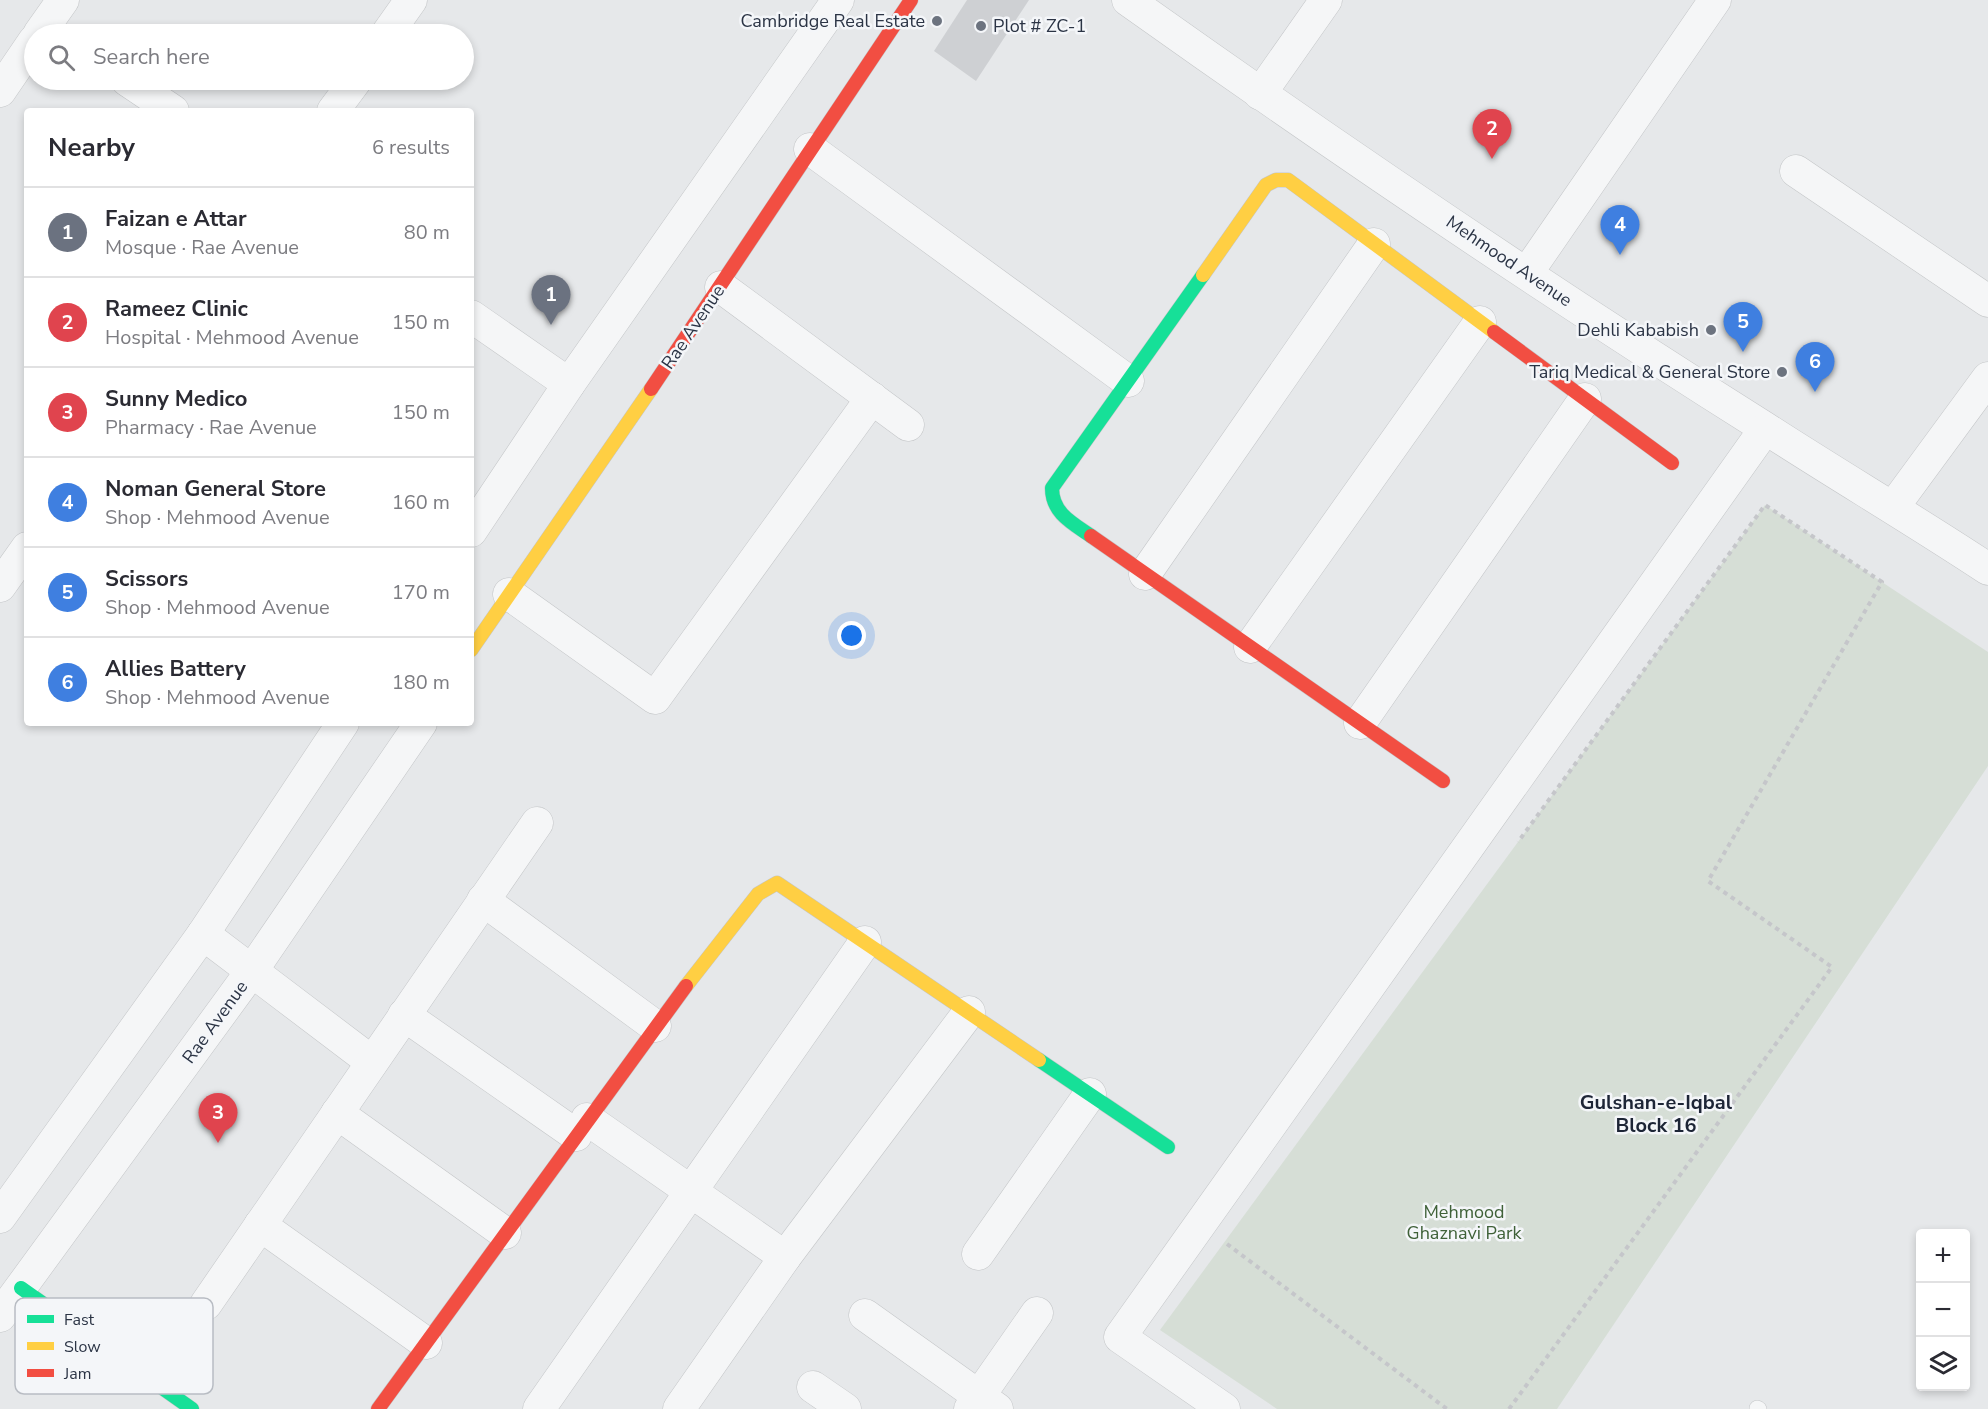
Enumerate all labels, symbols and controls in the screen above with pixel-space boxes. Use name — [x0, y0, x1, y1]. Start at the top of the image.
place label: Cambridge Real Estate — [740, 9, 925, 33]
marker: Cambridge Real Estate — [930, 14, 944, 28]
place label: Plot # ZC-1 — [993, 14, 1086, 38]
marker: Plot # ZC-1 — [974, 19, 988, 33]
search box — [24, 24, 474, 90]
icon: search — [45, 41, 78, 74]
text: Search here — [93, 42, 210, 72]
pin: 2 — [1472, 110, 1512, 159]
text: Nearby — [48, 130, 135, 165]
text: 6 results — [372, 134, 450, 161]
text: Faizan e Attar — [105, 204, 247, 234]
pin: 4 — [1600, 206, 1640, 255]
street label: Mehmood Avenue — [1441, 210, 1577, 312]
text: 1 — [62, 219, 74, 246]
text: 80 m — [404, 219, 450, 246]
text: Mosque · Rae Avenue — [105, 234, 299, 261]
pin: 1 — [532, 276, 570, 325]
street label: Rae Avenue — [656, 280, 730, 374]
text: Rameez Clinic — [105, 294, 248, 324]
pin: 5 — [1724, 302, 1762, 352]
text: 2 — [62, 309, 74, 336]
text: 150 m — [392, 309, 450, 336]
place label: Dehli Kababish — [1577, 318, 1699, 342]
marker: Dehli Kababish — [1704, 323, 1718, 337]
text: Hospital · Mehmood Avenue — [105, 324, 359, 351]
pin: 6 — [1796, 342, 1834, 392]
place label: Tariq Medical & General Store — [1529, 360, 1770, 384]
marker: Tariq Medical & General Store — [1775, 365, 1789, 379]
text: Sunny Medico — [105, 384, 247, 414]
text: 3 — [62, 399, 74, 426]
text: 150 m — [392, 399, 450, 426]
text: Pharmacy · Rae Avenue — [105, 414, 317, 441]
text: Noman General Store — [105, 474, 326, 504]
text: 4 — [62, 489, 74, 516]
text: 160 m — [392, 489, 450, 516]
text: Shop · Mehmood Avenue — [105, 504, 330, 531]
text: Scissors — [105, 564, 188, 594]
text: 5 — [62, 579, 74, 606]
text: 170 m — [392, 579, 450, 606]
text: Shop · Mehmood Avenue — [105, 594, 330, 621]
your location — [837, 621, 866, 650]
text: Allies Battery — [105, 654, 246, 684]
text: 6 — [62, 669, 74, 696]
text: 180 m — [392, 669, 450, 696]
text: Shop · Mehmood Avenue — [105, 684, 330, 711]
street label: Rae Avenue — [177, 976, 253, 1068]
district label: Gulshan-e-Iqbal Block 16 — [1580, 1089, 1733, 1139]
pin: 3 — [198, 1094, 238, 1143]
park label: Mehmood Ghaznavi Park — [1407, 1200, 1522, 1245]
map controls — [1916, 1229, 1970, 1391]
button: + — [1916, 1229, 1970, 1283]
button: − — [1916, 1283, 1970, 1337]
legend — [15, 1298, 213, 1394]
text: Fast — [64, 1309, 95, 1331]
text: Slow — [64, 1336, 101, 1358]
button: layers — [1916, 1337, 1970, 1391]
text: Jam — [63, 1363, 91, 1385]

